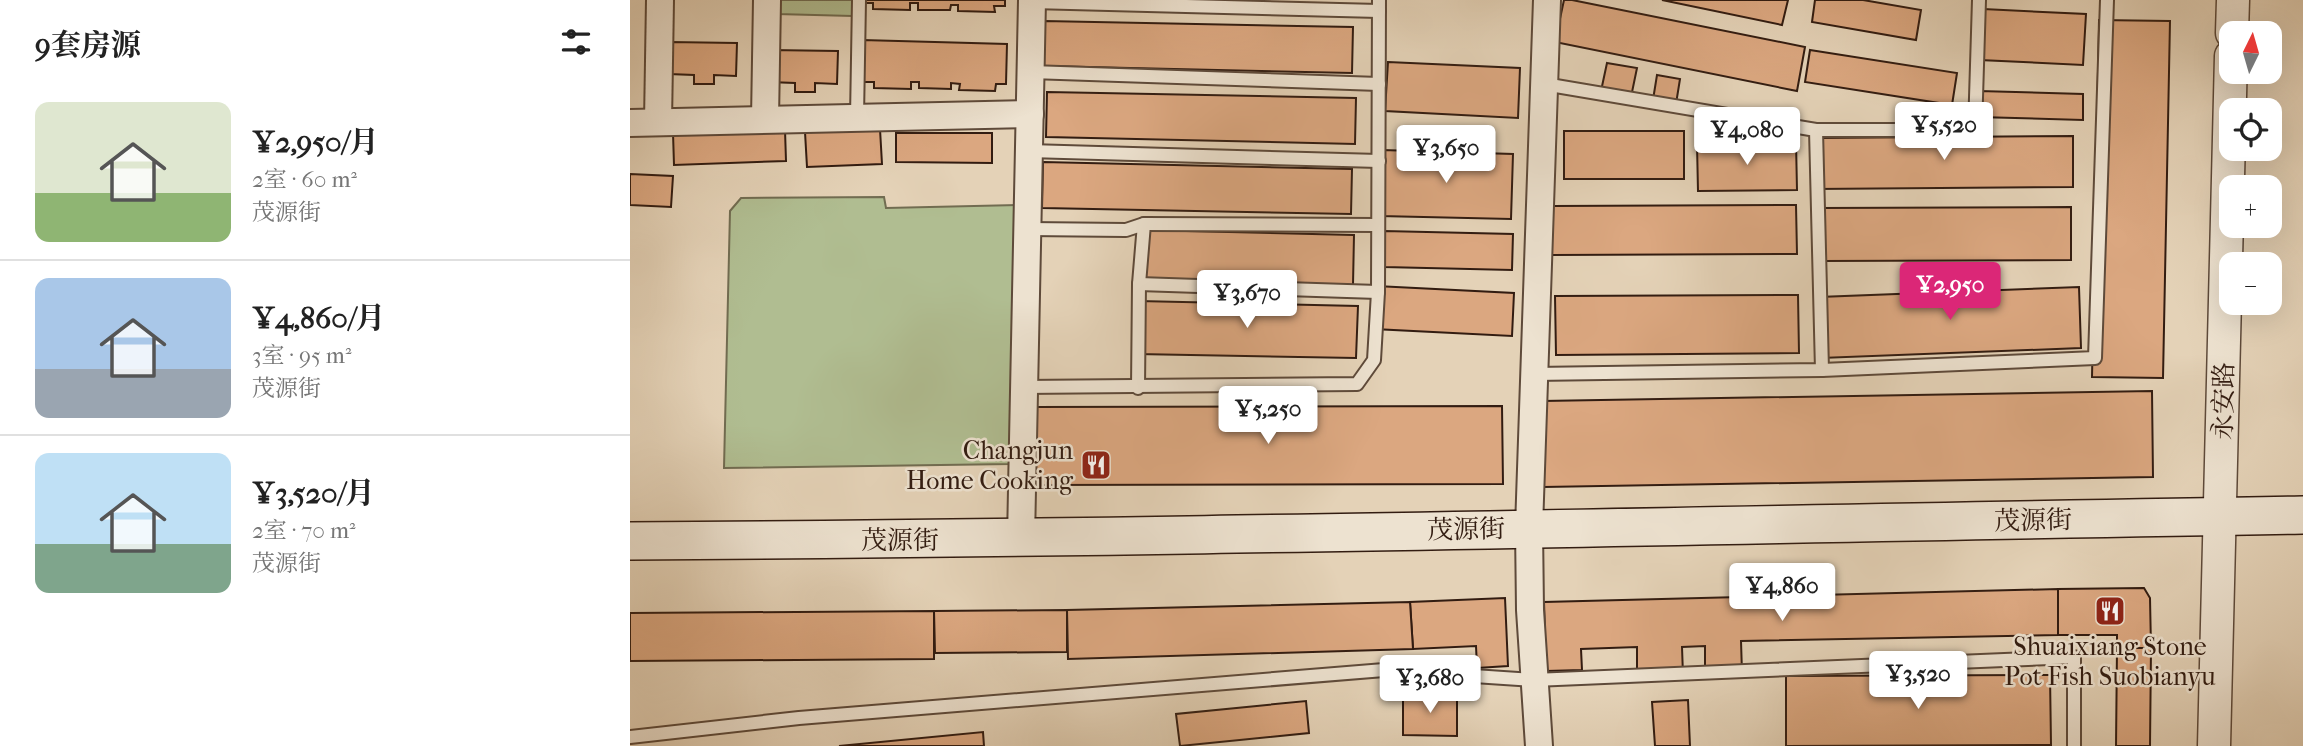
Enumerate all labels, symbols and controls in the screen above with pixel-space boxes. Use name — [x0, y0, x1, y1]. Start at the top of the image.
north arrow — [2219, 21, 2282, 84]
map controls — [2219, 21, 2282, 315]
icon: filters — [557, 23, 595, 61]
text: 9套房源 — [35, 28, 141, 63]
button: locate — [2219, 98, 2282, 161]
pin: ¥5,520 — [1887, 102, 2001, 162]
pin: ¥4,080 — [1690, 108, 1804, 167]
text: ¥5,520 — [1911, 111, 1977, 138]
text: ¥4,080 — [1710, 116, 1784, 143]
text: ¥2,950/月 — [252, 125, 379, 160]
pin: ¥3,650 — [1389, 125, 1503, 185]
icon: home — [91, 130, 175, 214]
text: ¥3,650 — [1413, 134, 1479, 161]
text: 2室 · 60 m² — [252, 166, 357, 193]
button: + — [2219, 175, 2282, 238]
text: 茂源街 — [252, 199, 321, 226]
button: − — [2219, 252, 2282, 315]
pin: ¥2,950 — [1893, 262, 2007, 322]
pin: ¥3,670 — [1190, 270, 1304, 330]
text: ¥2,950 — [1916, 271, 1984, 298]
text: ¥3,670 — [1213, 279, 1281, 306]
text: ¥4,860/月 — [252, 301, 385, 336]
icon: home — [91, 306, 175, 390]
text: 3室 · 95 m² — [252, 342, 351, 369]
street label: 永安路 — [2207, 362, 2240, 440]
text: 茂源街 — [252, 375, 321, 402]
pin: ¥5,250 — [1211, 386, 1325, 446]
text: ¥5,250 — [1235, 395, 1301, 422]
place label: Changjun Home Cooking — [906, 435, 1074, 496]
restaurant icon: Changjun Home Cooking — [1079, 448, 1113, 482]
text: ¥3,520/月 — [252, 476, 375, 511]
icon: home — [91, 481, 175, 565]
street label: 茂源街 — [1994, 504, 2072, 537]
street label: 茂源街 — [1427, 513, 1505, 546]
text: 2室 · 70 m² — [252, 517, 356, 544]
street label: 茂源街 — [861, 525, 939, 556]
text: 茂源街 — [252, 550, 321, 577]
pin: ¥4,860 — [1725, 564, 1839, 623]
text: ¥4,860 — [1745, 572, 1819, 599]
restaurant icon: Shuaixiang Stone Pot Fish Suobianyu — [2093, 594, 2127, 628]
place label: Shuaixiang Stone Pot Fish Suobianyu — [2004, 631, 2216, 692]
pin: ¥3,520 — [1861, 652, 1975, 711]
pin: ¥3,680 — [1373, 656, 1487, 715]
text: ¥3,520 — [1885, 660, 1951, 687]
text: ¥3,680 — [1396, 664, 1464, 691]

